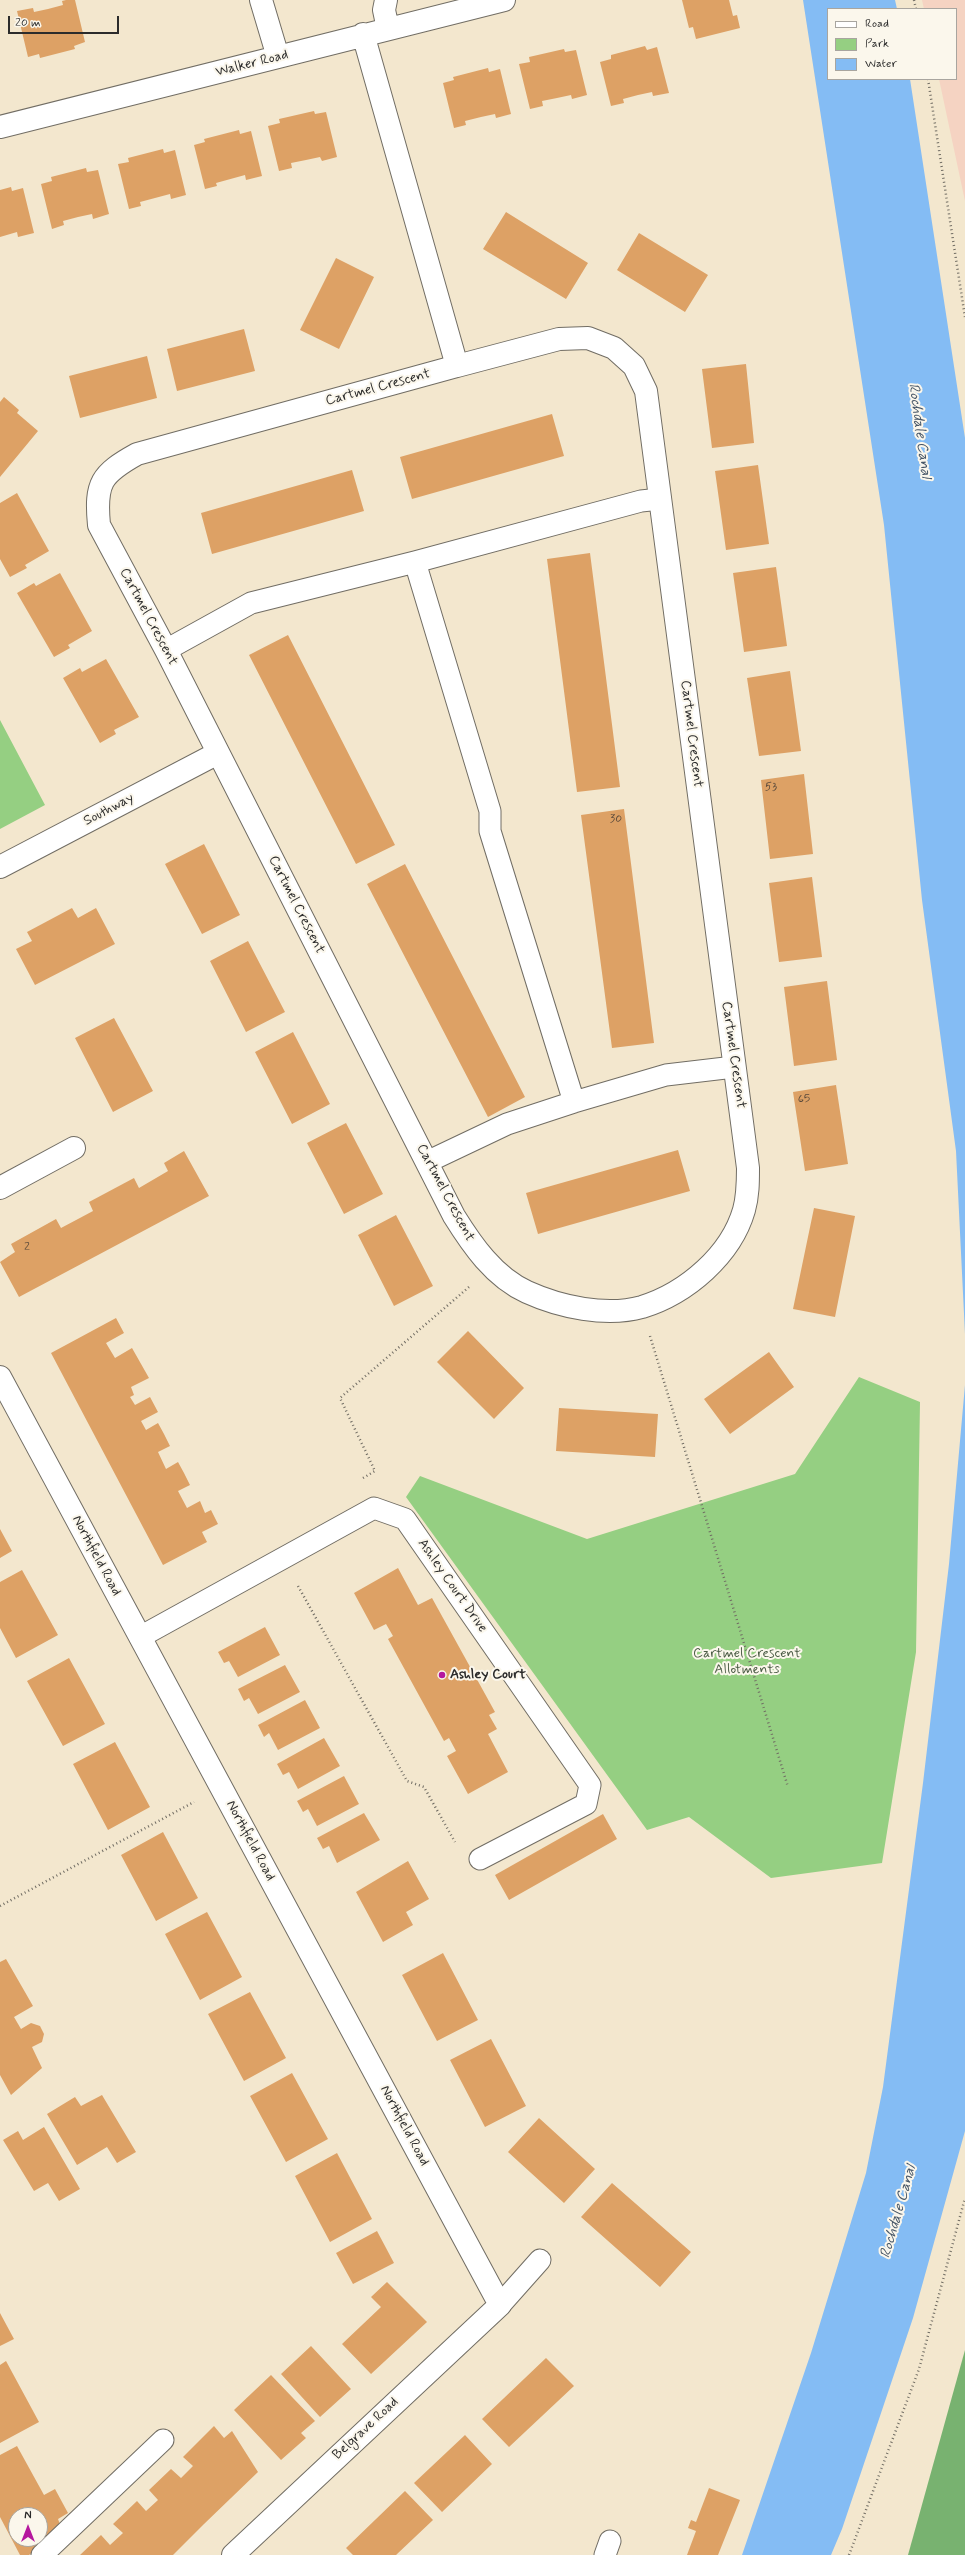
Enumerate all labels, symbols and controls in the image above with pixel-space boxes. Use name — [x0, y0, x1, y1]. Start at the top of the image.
scale bar — [10, 8, 121, 34]
legend — [827, 8, 957, 80]
text: 20 m — [15, 15, 41, 31]
text: Road — [865, 16, 889, 32]
text: Park — [865, 36, 889, 52]
street label: Walker Road — [214, 47, 290, 81]
text: Water — [865, 56, 897, 72]
street label: Cartmel Crescent — [324, 366, 432, 410]
water label: Rochdale Canal — [903, 382, 935, 480]
street label: Cartmel Crescent — [115, 565, 181, 669]
street label: Cartmel Crescent — [676, 679, 706, 789]
house number: 53 — [765, 780, 777, 794]
street label: Southway — [81, 790, 137, 830]
house number: 30 — [610, 812, 622, 826]
street label: Cartmel Crescent — [264, 853, 328, 957]
street label: Cartmel Crescent — [717, 1000, 749, 1110]
house number: 65 — [798, 1092, 810, 1106]
street label: Cartmel Crescent — [412, 1141, 478, 1245]
house number: 2 — [24, 1240, 30, 1254]
street label: Northfield Road — [68, 1513, 124, 1599]
street label: Ashley Court Drive — [413, 1536, 491, 1636]
park label: Cartmel Crescent Allotments — [693, 1646, 801, 1678]
place label: Ashley Court — [450, 1667, 526, 1683]
marker: Ashley Court — [437, 1670, 447, 1680]
street label: Northfield Road — [222, 1798, 278, 1884]
street label: Northfield Road — [376, 2083, 432, 2169]
water label: Rochdale Canal — [877, 2164, 921, 2260]
street label: Belgrave Road — [330, 2394, 402, 2464]
north arrow — [8, 2507, 48, 2547]
text: N — [24, 2509, 32, 2523]

